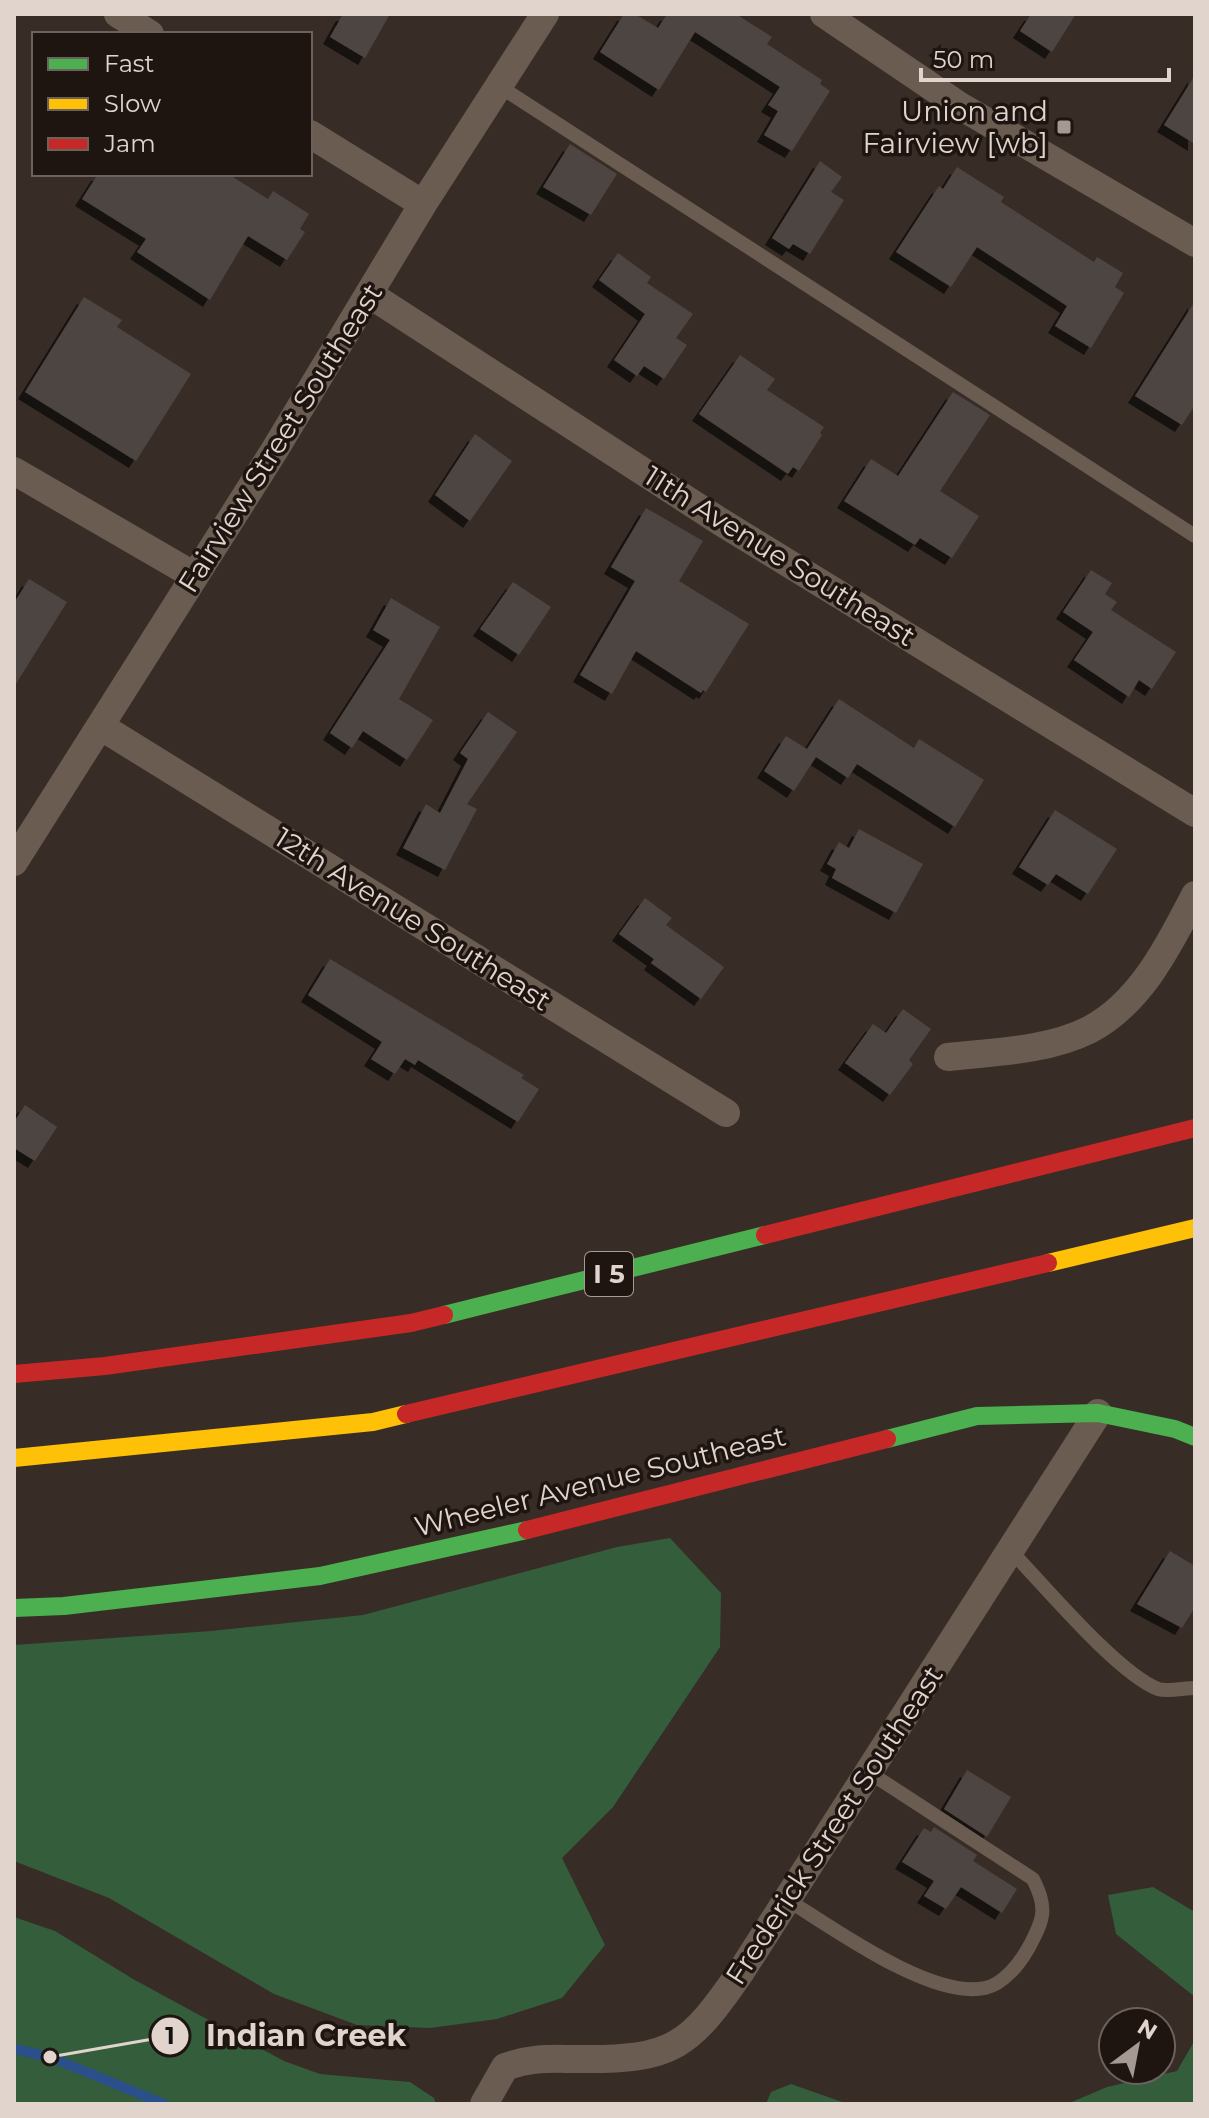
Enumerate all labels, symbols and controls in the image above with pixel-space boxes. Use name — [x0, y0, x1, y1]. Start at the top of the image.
legend — [32, 32, 312, 176]
scale bar — [921, 32, 1169, 82]
text: 50 m — [933, 45, 994, 74]
text: Fast — [104, 49, 155, 78]
text: Slow — [104, 89, 161, 118]
place label: Union and Fairview [wb] — [862, 94, 1048, 160]
marker: Union and Fairview [wb] — [1055, 118, 1073, 136]
text: Jam — [103, 129, 156, 158]
street label: Fairview Street Southeast — [171, 277, 389, 599]
street label: 11th Avenue Southeast — [638, 459, 922, 653]
street label: 12th Avenue Southeast — [269, 820, 557, 1018]
road number: I 5 — [585, 1252, 633, 1296]
street label: Wheeler Avenue Southeast — [411, 1418, 789, 1544]
street label: Frederick Street Southeast — [718, 1659, 950, 1991]
north arrow — [1097, 2006, 1177, 2086]
callout: Indian Creek — [150, 2009, 422, 2063]
text: N — [1133, 2013, 1162, 2046]
text: Indian Creek — [206, 2017, 406, 2054]
text: 1 — [165, 2021, 175, 2050]

